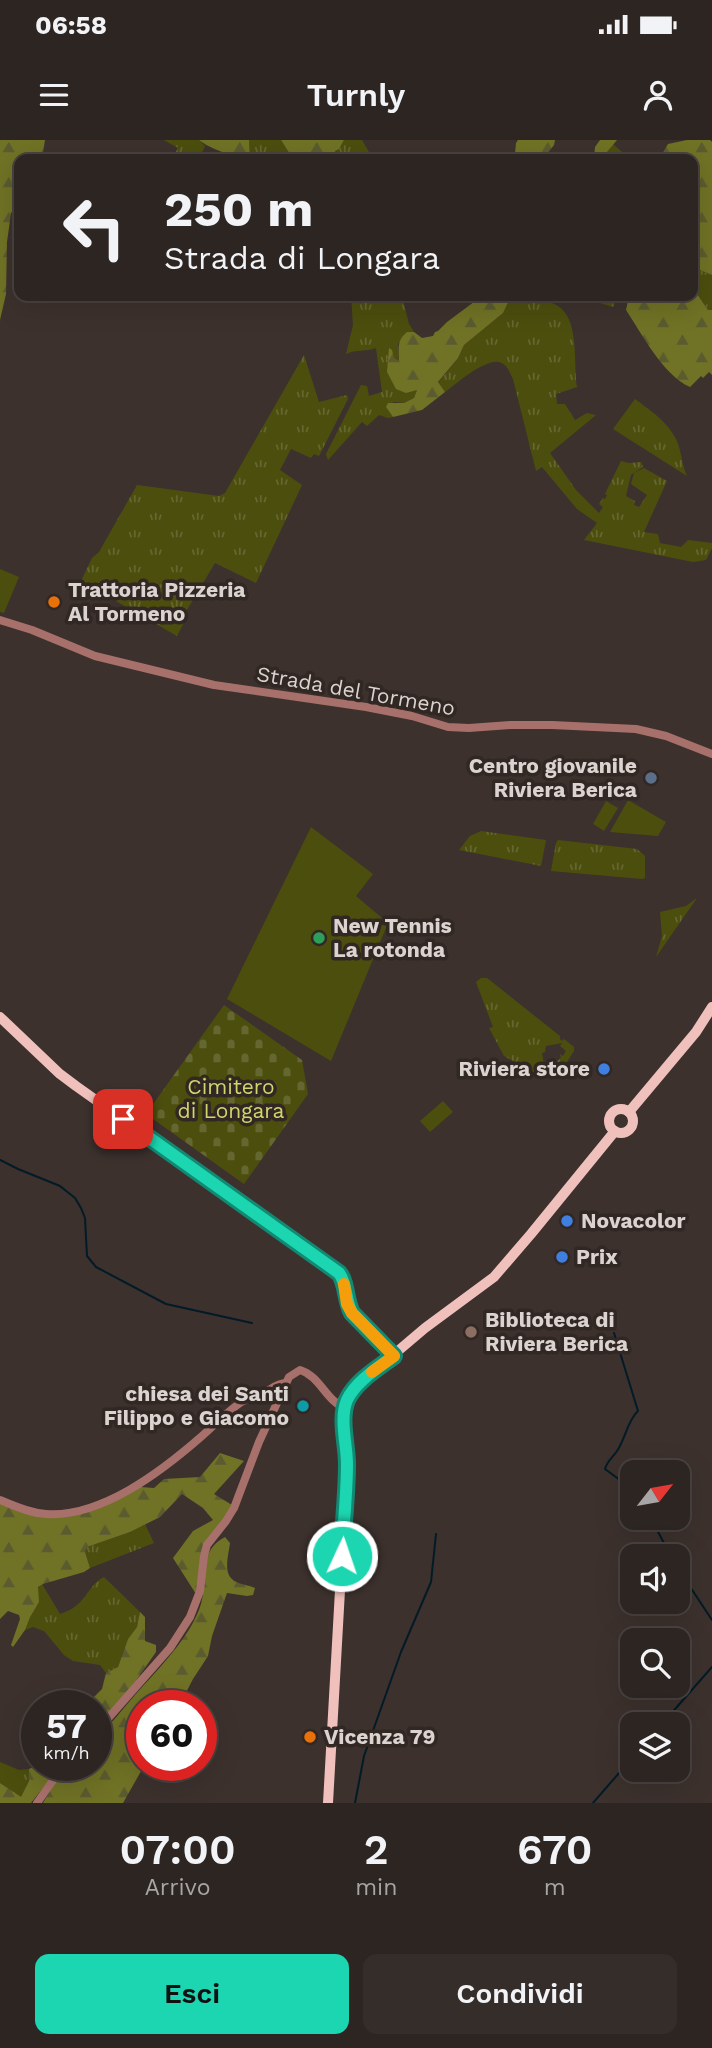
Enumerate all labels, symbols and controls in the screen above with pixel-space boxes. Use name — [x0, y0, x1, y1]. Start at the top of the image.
text: 06:58 — [35, 10, 107, 40]
icon: menu — [35, 76, 73, 114]
text: Turnly — [307, 76, 405, 114]
icon: person — [639, 76, 677, 114]
text: 250 m — [164, 180, 313, 238]
icon: left — [49, 182, 140, 273]
text: Strada di Longara — [164, 239, 440, 277]
place label: Trattoria Pizzeria Al Tormeno — [68, 577, 246, 626]
marker: Trattoria Pizzeria Al Tormeno — [46, 594, 62, 610]
street label: Strada del Tormeno — [255, 661, 457, 720]
place label: Centro giovanile Riviera Berica — [469, 753, 638, 802]
marker: Centro giovanile Riviera Berica — [643, 770, 659, 786]
place label: New Tennis La rotonda — [333, 913, 452, 962]
marker: New Tennis La rotonda — [311, 930, 327, 946]
place label: Riviera store — [459, 1056, 590, 1081]
marker: Riviera store — [596, 1061, 612, 1077]
park label: Cimitero di Longara — [178, 1074, 285, 1123]
pin — [93, 1089, 153, 1149]
icon: arrive — [104, 1100, 142, 1138]
place label: Novacolor — [581, 1208, 686, 1233]
marker: Novacolor — [559, 1213, 575, 1229]
place label: Prix — [576, 1244, 618, 1269]
marker: Prix — [554, 1249, 570, 1265]
place label: Biblioteca di Riviera Berica — [485, 1307, 629, 1356]
marker: Biblioteca di Riviera Berica — [463, 1324, 479, 1340]
place label: chiesa dei Santi Filippo e Giacomo — [104, 1381, 289, 1430]
marker: chiesa dei Santi Filippo e Giacomo — [295, 1398, 311, 1414]
north arrow — [620, 1460, 690, 1530]
map controls — [620, 1460, 690, 1782]
position arrow — [305, 1519, 379, 1593]
button: sound — [620, 1544, 690, 1614]
button: search — [620, 1628, 690, 1698]
speed limit sign: 60 — [126, 1690, 217, 1781]
text: 57 — [46, 1705, 87, 1747]
button: layers — [620, 1712, 690, 1782]
place label: Vicenza 79 — [324, 1724, 435, 1749]
marker: Vicenza 79 — [302, 1729, 318, 1745]
text: km/h — [43, 1742, 90, 1763]
text: 07:00 — [120, 1825, 236, 1874]
text: 2 — [364, 1825, 389, 1874]
text: 670 — [517, 1825, 592, 1874]
text: Arrivo — [145, 1874, 210, 1901]
text: min — [355, 1874, 397, 1901]
text: m — [544, 1874, 566, 1901]
button: Esci — [35, 1954, 349, 2034]
button: Condividi — [363, 1954, 677, 2034]

